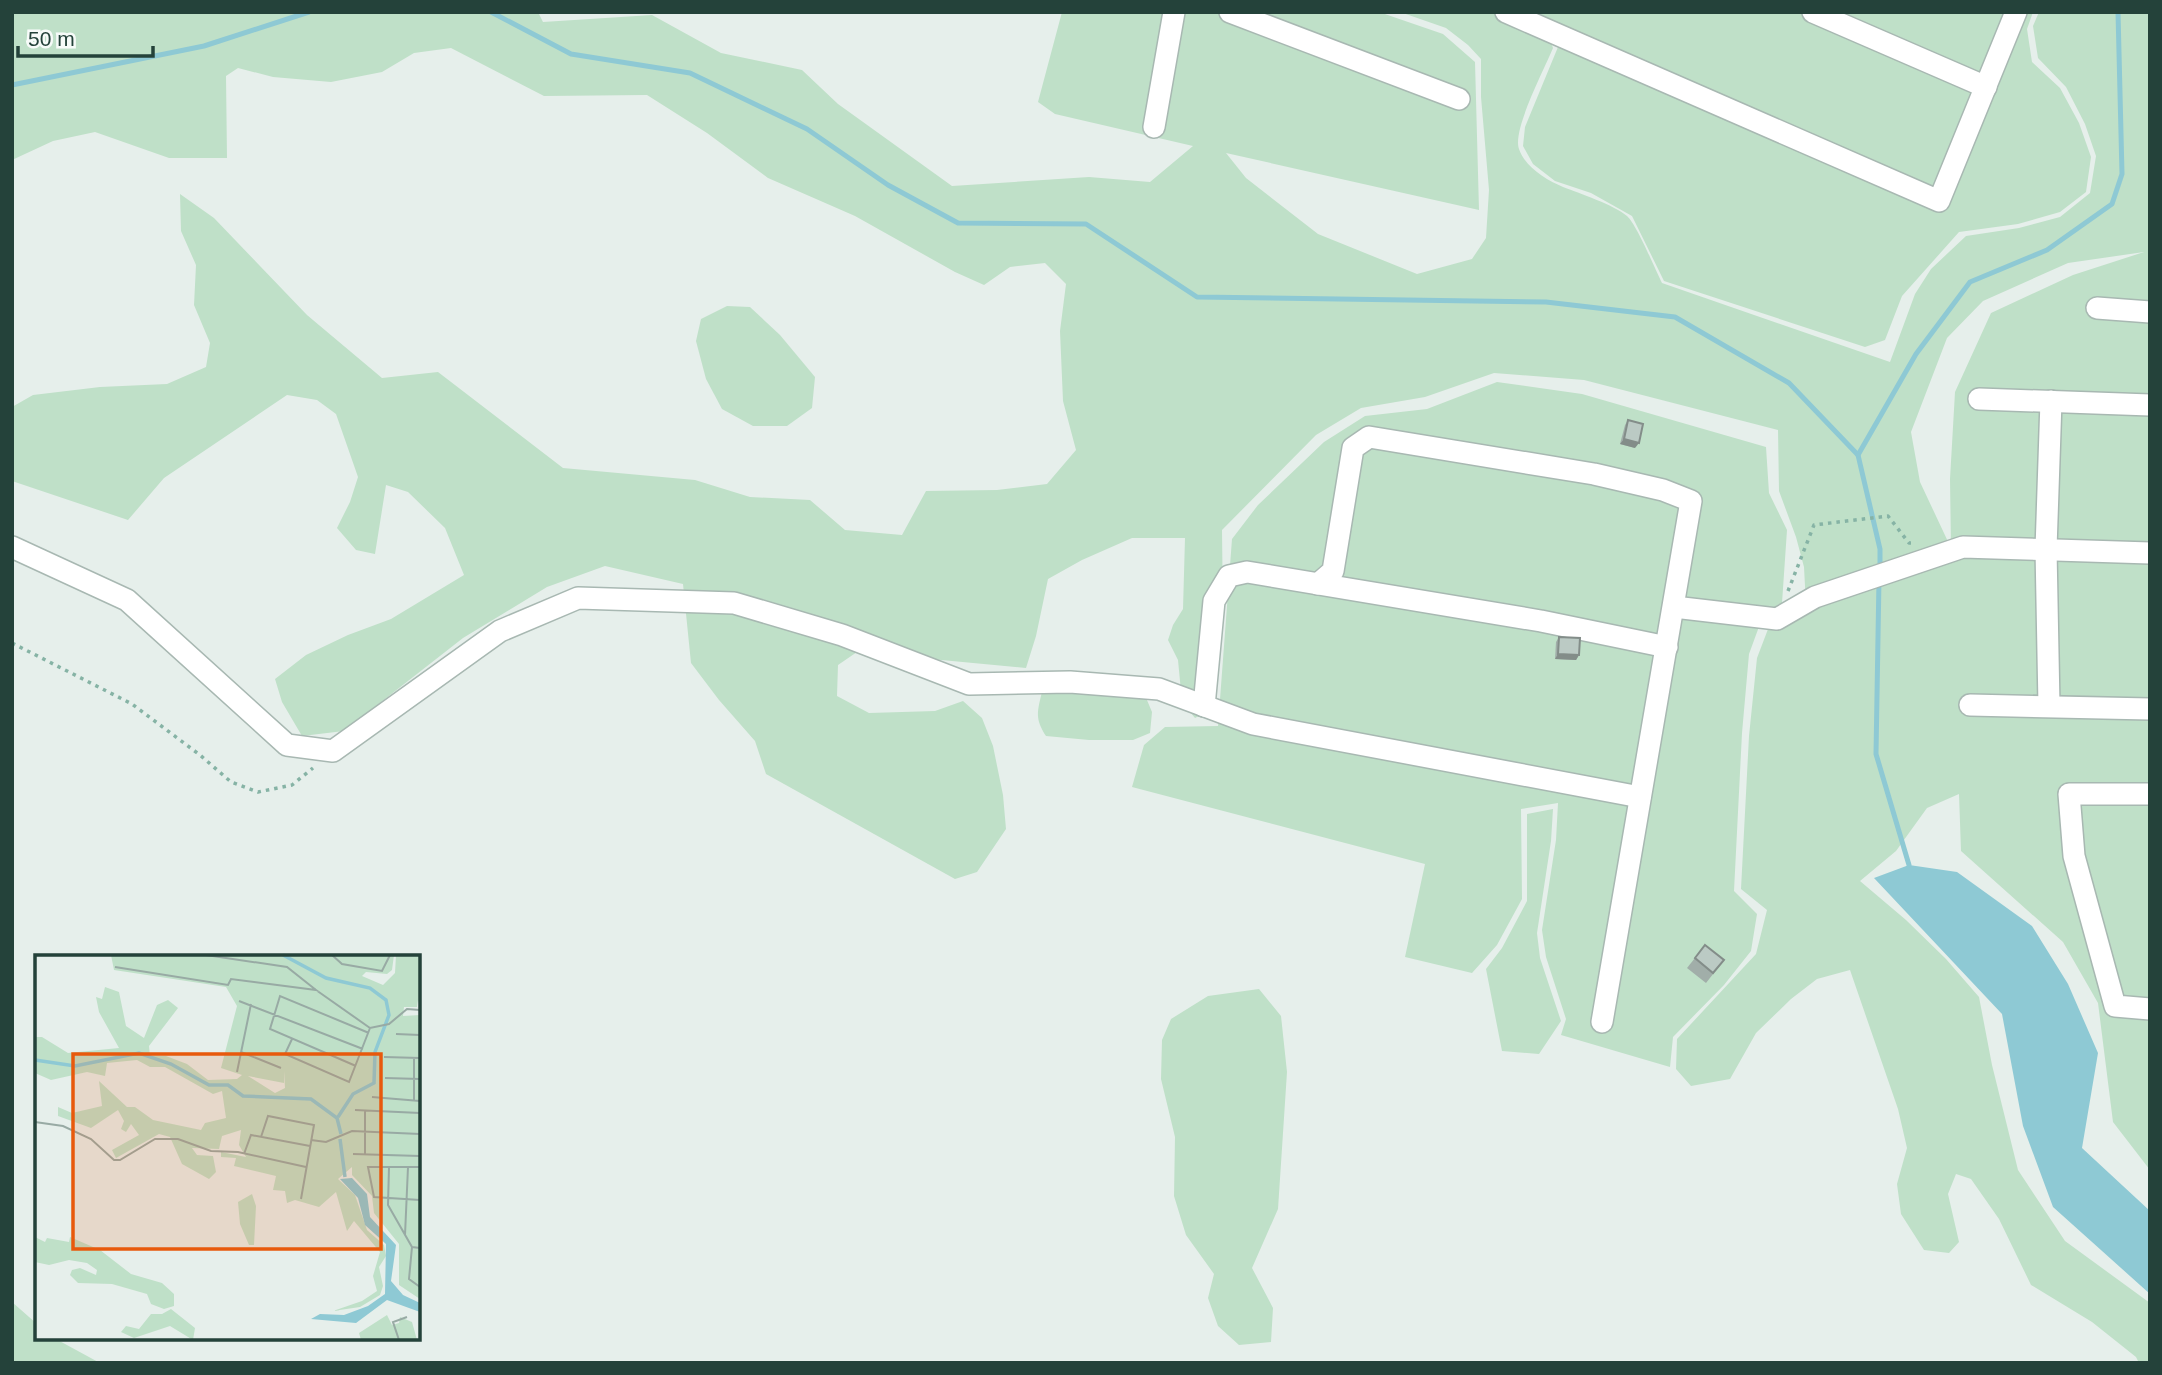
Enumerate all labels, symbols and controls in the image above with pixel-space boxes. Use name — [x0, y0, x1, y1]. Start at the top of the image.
scale bar — [18, 14, 152, 58]
text: 50 m — [28, 27, 75, 50]
inset map — [35, 955, 420, 1340]

